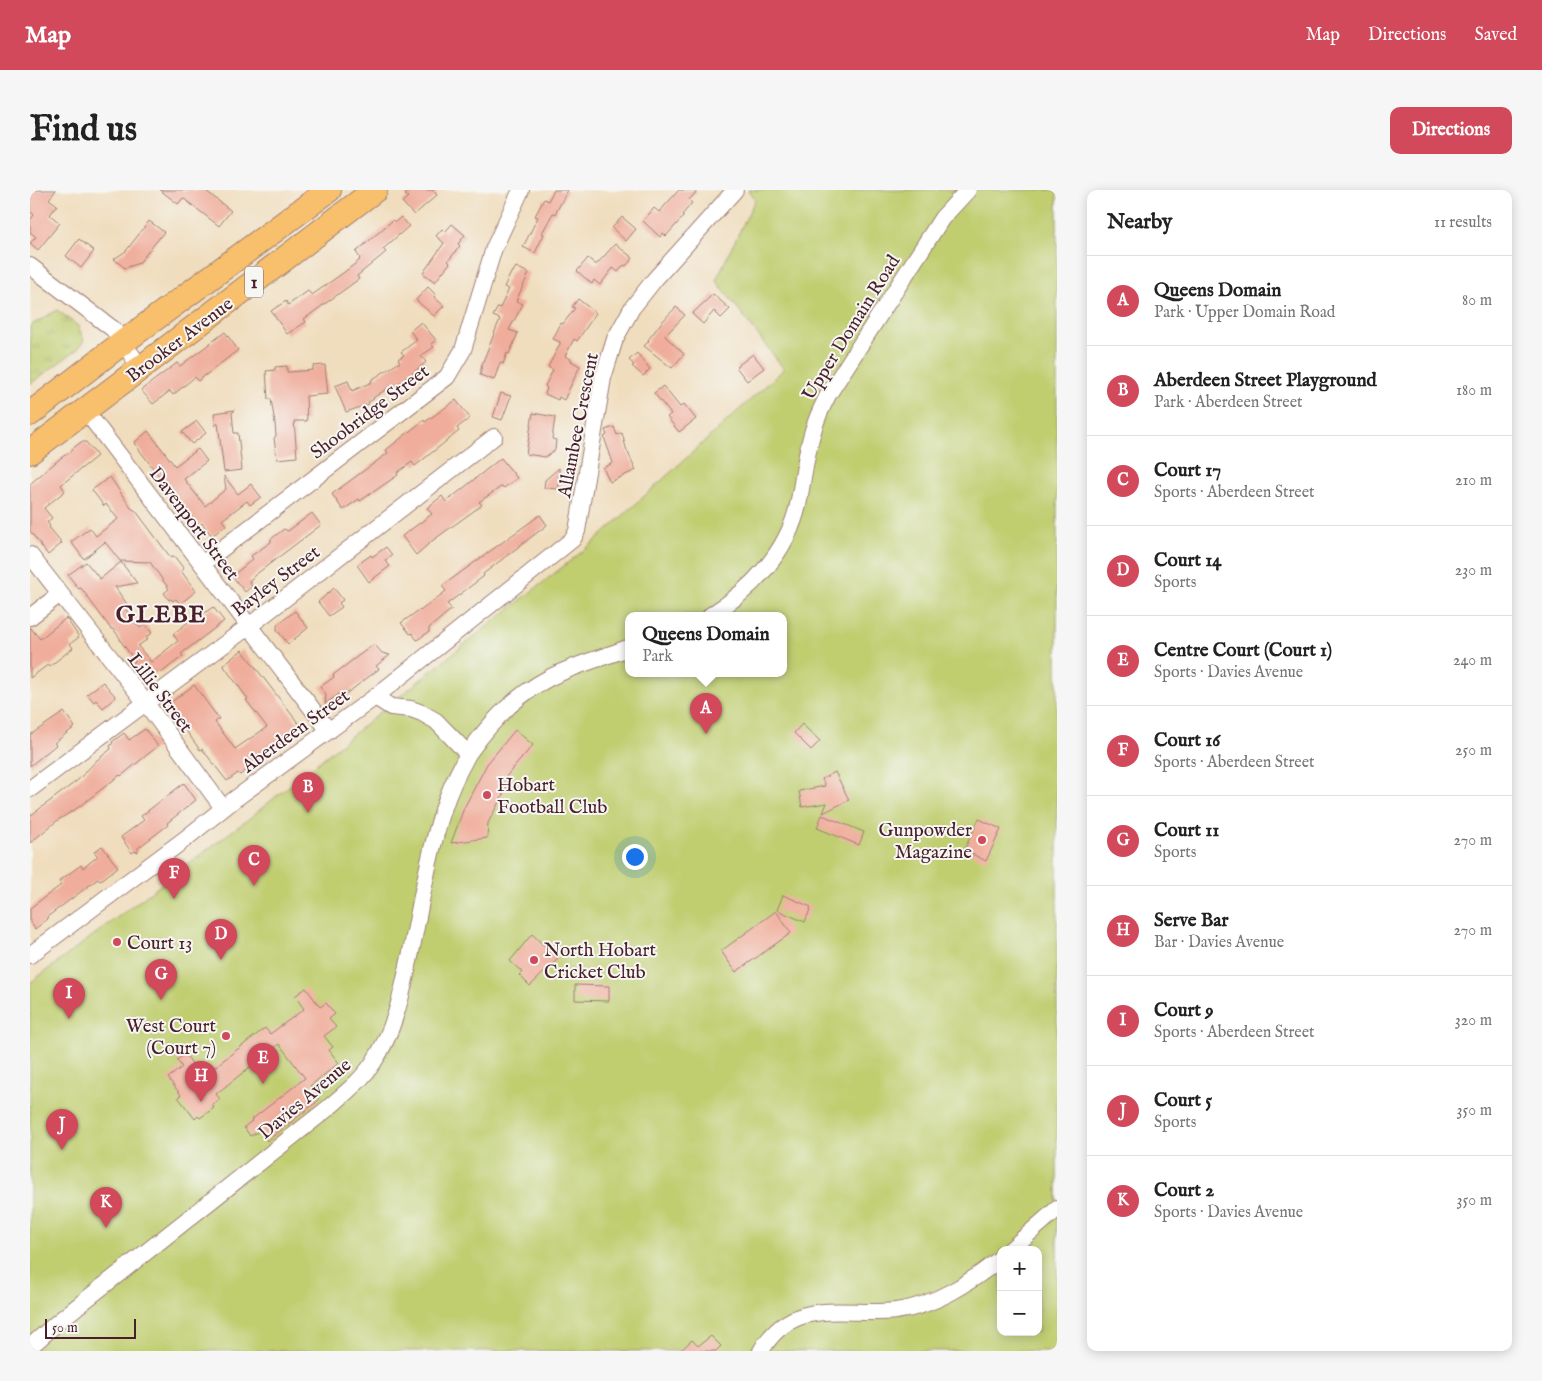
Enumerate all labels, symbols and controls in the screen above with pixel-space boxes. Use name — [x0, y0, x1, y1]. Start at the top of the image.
text: Map — [25, 20, 71, 51]
text: Map — [1306, 24, 1340, 47]
text: Directions — [1368, 24, 1446, 47]
text: Saved — [1474, 24, 1517, 47]
button: Directions — [1390, 107, 1512, 154]
text: Find us — [30, 108, 137, 153]
text: Nearby — [1107, 209, 1172, 236]
text: 11 results — [1434, 213, 1492, 233]
street label: Upper Domain Road — [797, 250, 907, 405]
road number: 1 — [245, 266, 263, 298]
text: Queens Domain — [1154, 279, 1281, 303]
text: A — [1118, 291, 1128, 311]
text: 80 m — [1462, 291, 1492, 311]
street label: Brooker Avenue — [122, 292, 239, 389]
text: Park · Upper Domain Road — [1154, 303, 1335, 323]
street label: Allambee Crescent — [553, 350, 605, 501]
street label: Shoobridge Street — [306, 360, 435, 465]
text: Aberdeen Street Playground — [1154, 369, 1377, 393]
text: B — [1118, 381, 1128, 401]
text: 180 m — [1456, 381, 1492, 401]
text: Park · Aberdeen Street — [1154, 393, 1303, 413]
text: Court 17 — [1154, 459, 1221, 483]
street label: Davenport Street — [143, 463, 244, 586]
text: C — [1117, 471, 1129, 491]
text: 210 m — [1455, 471, 1492, 491]
text: Sports · Aberdeen Street — [1154, 483, 1315, 503]
street label: Bayley Street — [227, 540, 325, 623]
text: Court 14 — [1154, 549, 1222, 573]
text: D — [1117, 561, 1129, 581]
text: 230 m — [1455, 561, 1492, 581]
text: Sports — [1154, 573, 1196, 593]
district label: GLEBE — [116, 600, 206, 631]
popup — [625, 612, 787, 677]
text: Queens Domain — [642, 623, 770, 647]
text: Centre Court (Court 1) — [1154, 639, 1332, 663]
text: Park — [642, 647, 673, 667]
street label: Lillie Street — [122, 648, 198, 738]
text: E — [1117, 651, 1129, 671]
text: 240 m — [1453, 651, 1492, 671]
text: Sports · Davies Avenue — [1154, 663, 1303, 683]
street label: Aberdeen Street — [237, 684, 355, 779]
pin: A — [690, 693, 722, 734]
text: Court 16 — [1154, 729, 1220, 753]
text: F — [1118, 741, 1128, 761]
text: 250 m — [1455, 741, 1492, 761]
text: Sports · Aberdeen Street — [1154, 753, 1315, 773]
pin: B — [292, 772, 324, 813]
place label: Hobart Football Club — [497, 774, 608, 820]
marker: Hobart Football Club — [481, 789, 493, 801]
place label: Gunpowder Magazine — [878, 819, 972, 865]
text: Court 11 — [1154, 819, 1219, 843]
text: G — [1117, 831, 1129, 851]
text: 270 m — [1453, 831, 1492, 851]
marker: Gunpowder Magazine — [976, 834, 988, 846]
text: Sports — [1154, 843, 1196, 863]
your location — [622, 844, 648, 870]
pin: C — [238, 845, 270, 886]
pin: F — [158, 858, 190, 899]
text: Serve Bar — [1154, 909, 1228, 933]
pin: D — [205, 919, 237, 960]
text: H — [1116, 921, 1130, 941]
text: 270 m — [1453, 921, 1492, 941]
place label: Court 13 — [127, 932, 192, 956]
text: Bar · Davies Avenue — [1154, 933, 1284, 953]
marker: Court 13 — [111, 936, 123, 948]
place label: North Hobart Cricket Club — [544, 939, 656, 985]
marker: North Hobart Cricket Club — [528, 954, 540, 966]
pin: G — [145, 959, 177, 1000]
pin: I — [53, 978, 85, 1019]
text: Court 9 — [1154, 999, 1214, 1023]
text: I — [1120, 1011, 1126, 1031]
text: 320 m — [1455, 1011, 1492, 1031]
place label: West Court (Court 7) — [126, 1015, 216, 1061]
text: Sports · Aberdeen Street — [1154, 1023, 1315, 1043]
marker: West Court (Court 7) — [220, 1030, 232, 1042]
pin: E — [247, 1043, 279, 1084]
street label: Davies Avenue — [254, 1053, 357, 1145]
pin: H — [185, 1061, 217, 1102]
text: Court 5 — [1154, 1089, 1212, 1113]
text: J — [1120, 1101, 1126, 1121]
text: 350 m — [1457, 1101, 1492, 1121]
pin: J — [46, 1109, 78, 1150]
text: Sports — [1154, 1113, 1196, 1133]
text: Court 2 — [1154, 1179, 1214, 1203]
pin: K — [90, 1187, 122, 1228]
text: K — [1117, 1191, 1129, 1211]
text: 350 m — [1457, 1191, 1492, 1211]
text: Sports · Davies Avenue — [1154, 1203, 1303, 1223]
map controls — [997, 1246, 1042, 1336]
button: + — [997, 1246, 1042, 1291]
button: − — [997, 1291, 1042, 1336]
scale bar — [45, 1316, 136, 1339]
text: 50 m — [52, 1319, 78, 1337]

